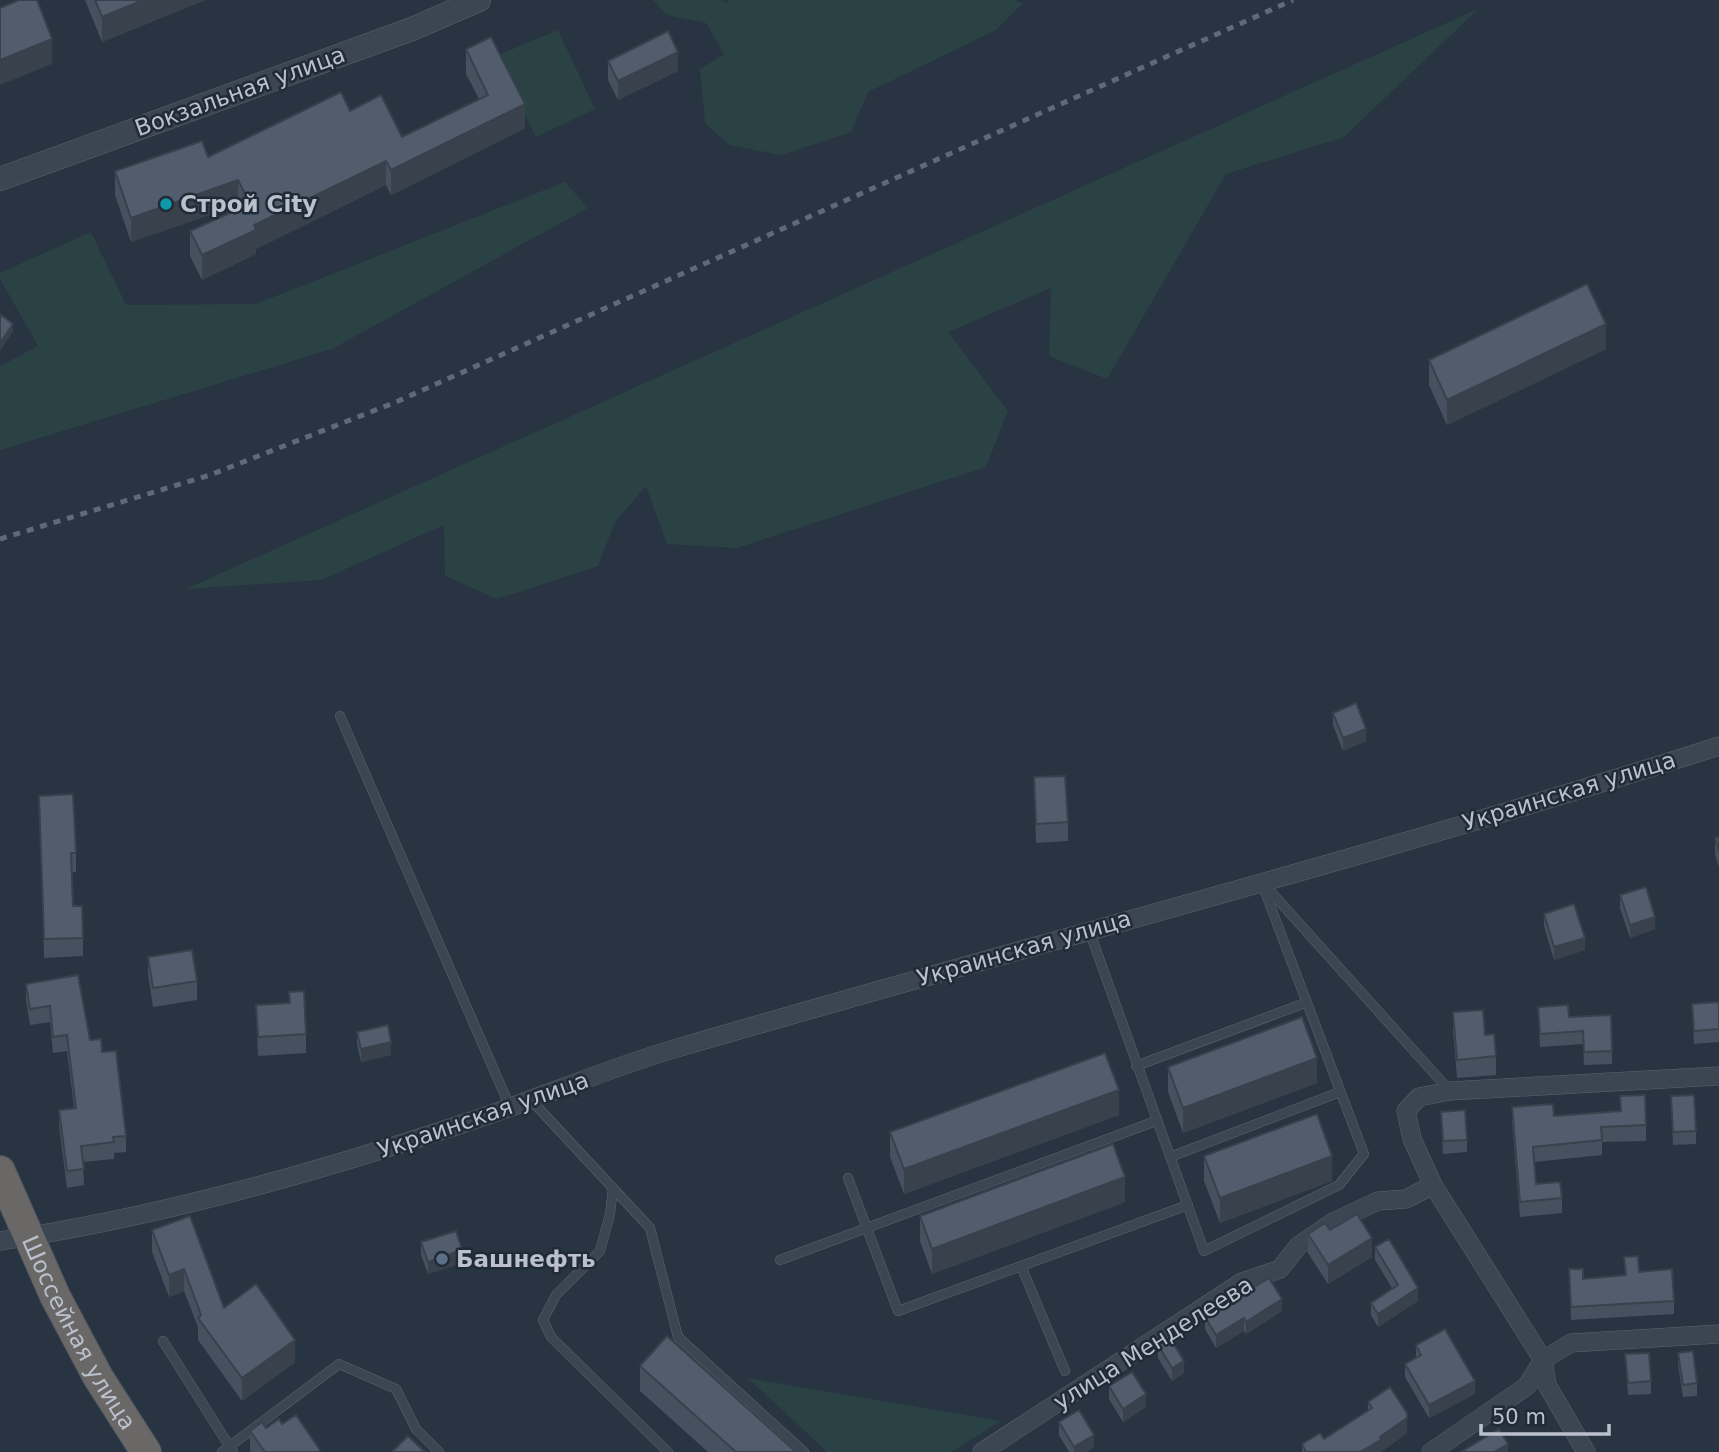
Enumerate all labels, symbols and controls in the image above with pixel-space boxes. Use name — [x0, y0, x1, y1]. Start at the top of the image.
street label: Вокзальная улица — [131, 41, 349, 141]
place label: Строй City — [180, 191, 317, 217]
marker: Строй City — [158, 196, 174, 212]
street label: Украинская улица — [1459, 746, 1679, 836]
street label: Украинская улица — [914, 905, 1134, 991]
street label: Украинская улица — [374, 1067, 592, 1163]
street label: Шоссейная улица — [17, 1231, 141, 1435]
place label: Башнефть — [456, 1246, 596, 1272]
marker: Башнефть — [434, 1251, 450, 1267]
street label: улица Менделеева — [1049, 1271, 1257, 1415]
scale bar — [1481, 1392, 1609, 1436]
text: 50 m — [1492, 1405, 1546, 1429]

